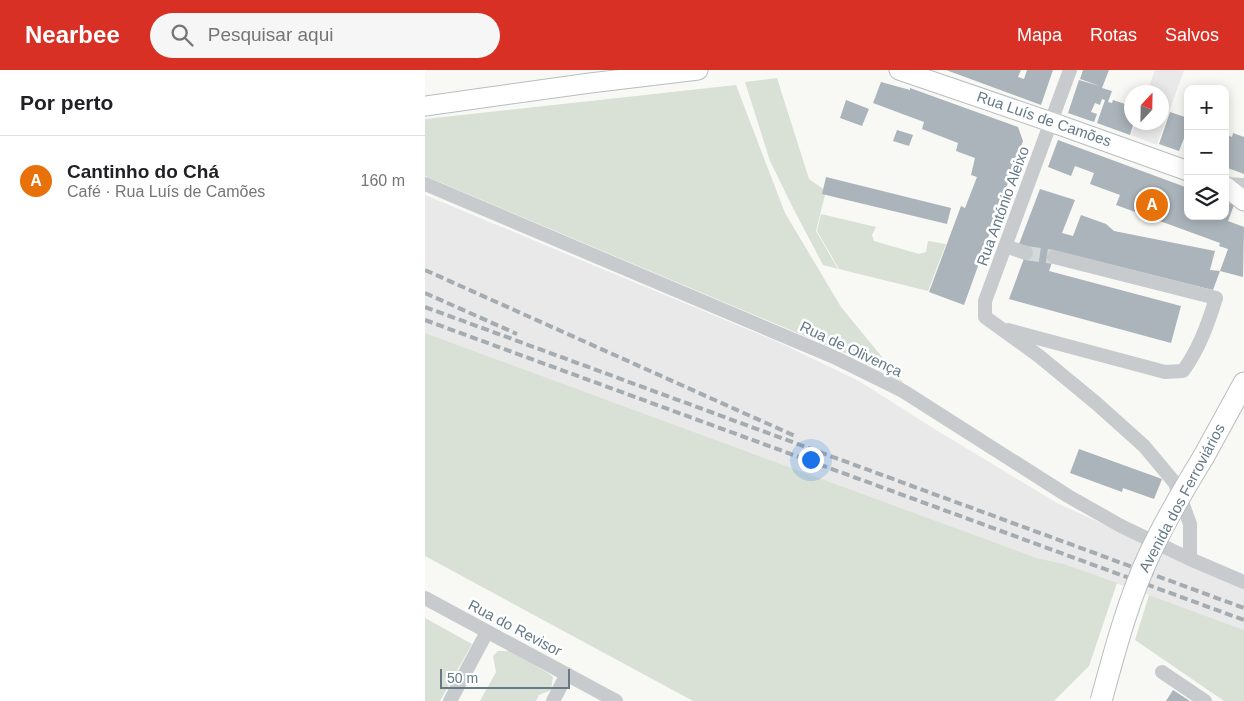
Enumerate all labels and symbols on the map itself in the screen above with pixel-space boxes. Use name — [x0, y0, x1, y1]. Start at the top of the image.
north arrow — [1124, 85, 1169, 130]
street label: Rua Luís de Camões — [975, 88, 1114, 150]
street label: Rua António Aleixo — [973, 144, 1032, 268]
pin: A — [1136, 186, 1168, 224]
street label: Rua de Olivença — [797, 317, 906, 380]
street label: Avenida dos Ferroviários — [1135, 421, 1228, 575]
your location — [798, 447, 824, 473]
street label: Rua do Revisor — [466, 596, 565, 659]
scale bar — [440, 666, 570, 689]

